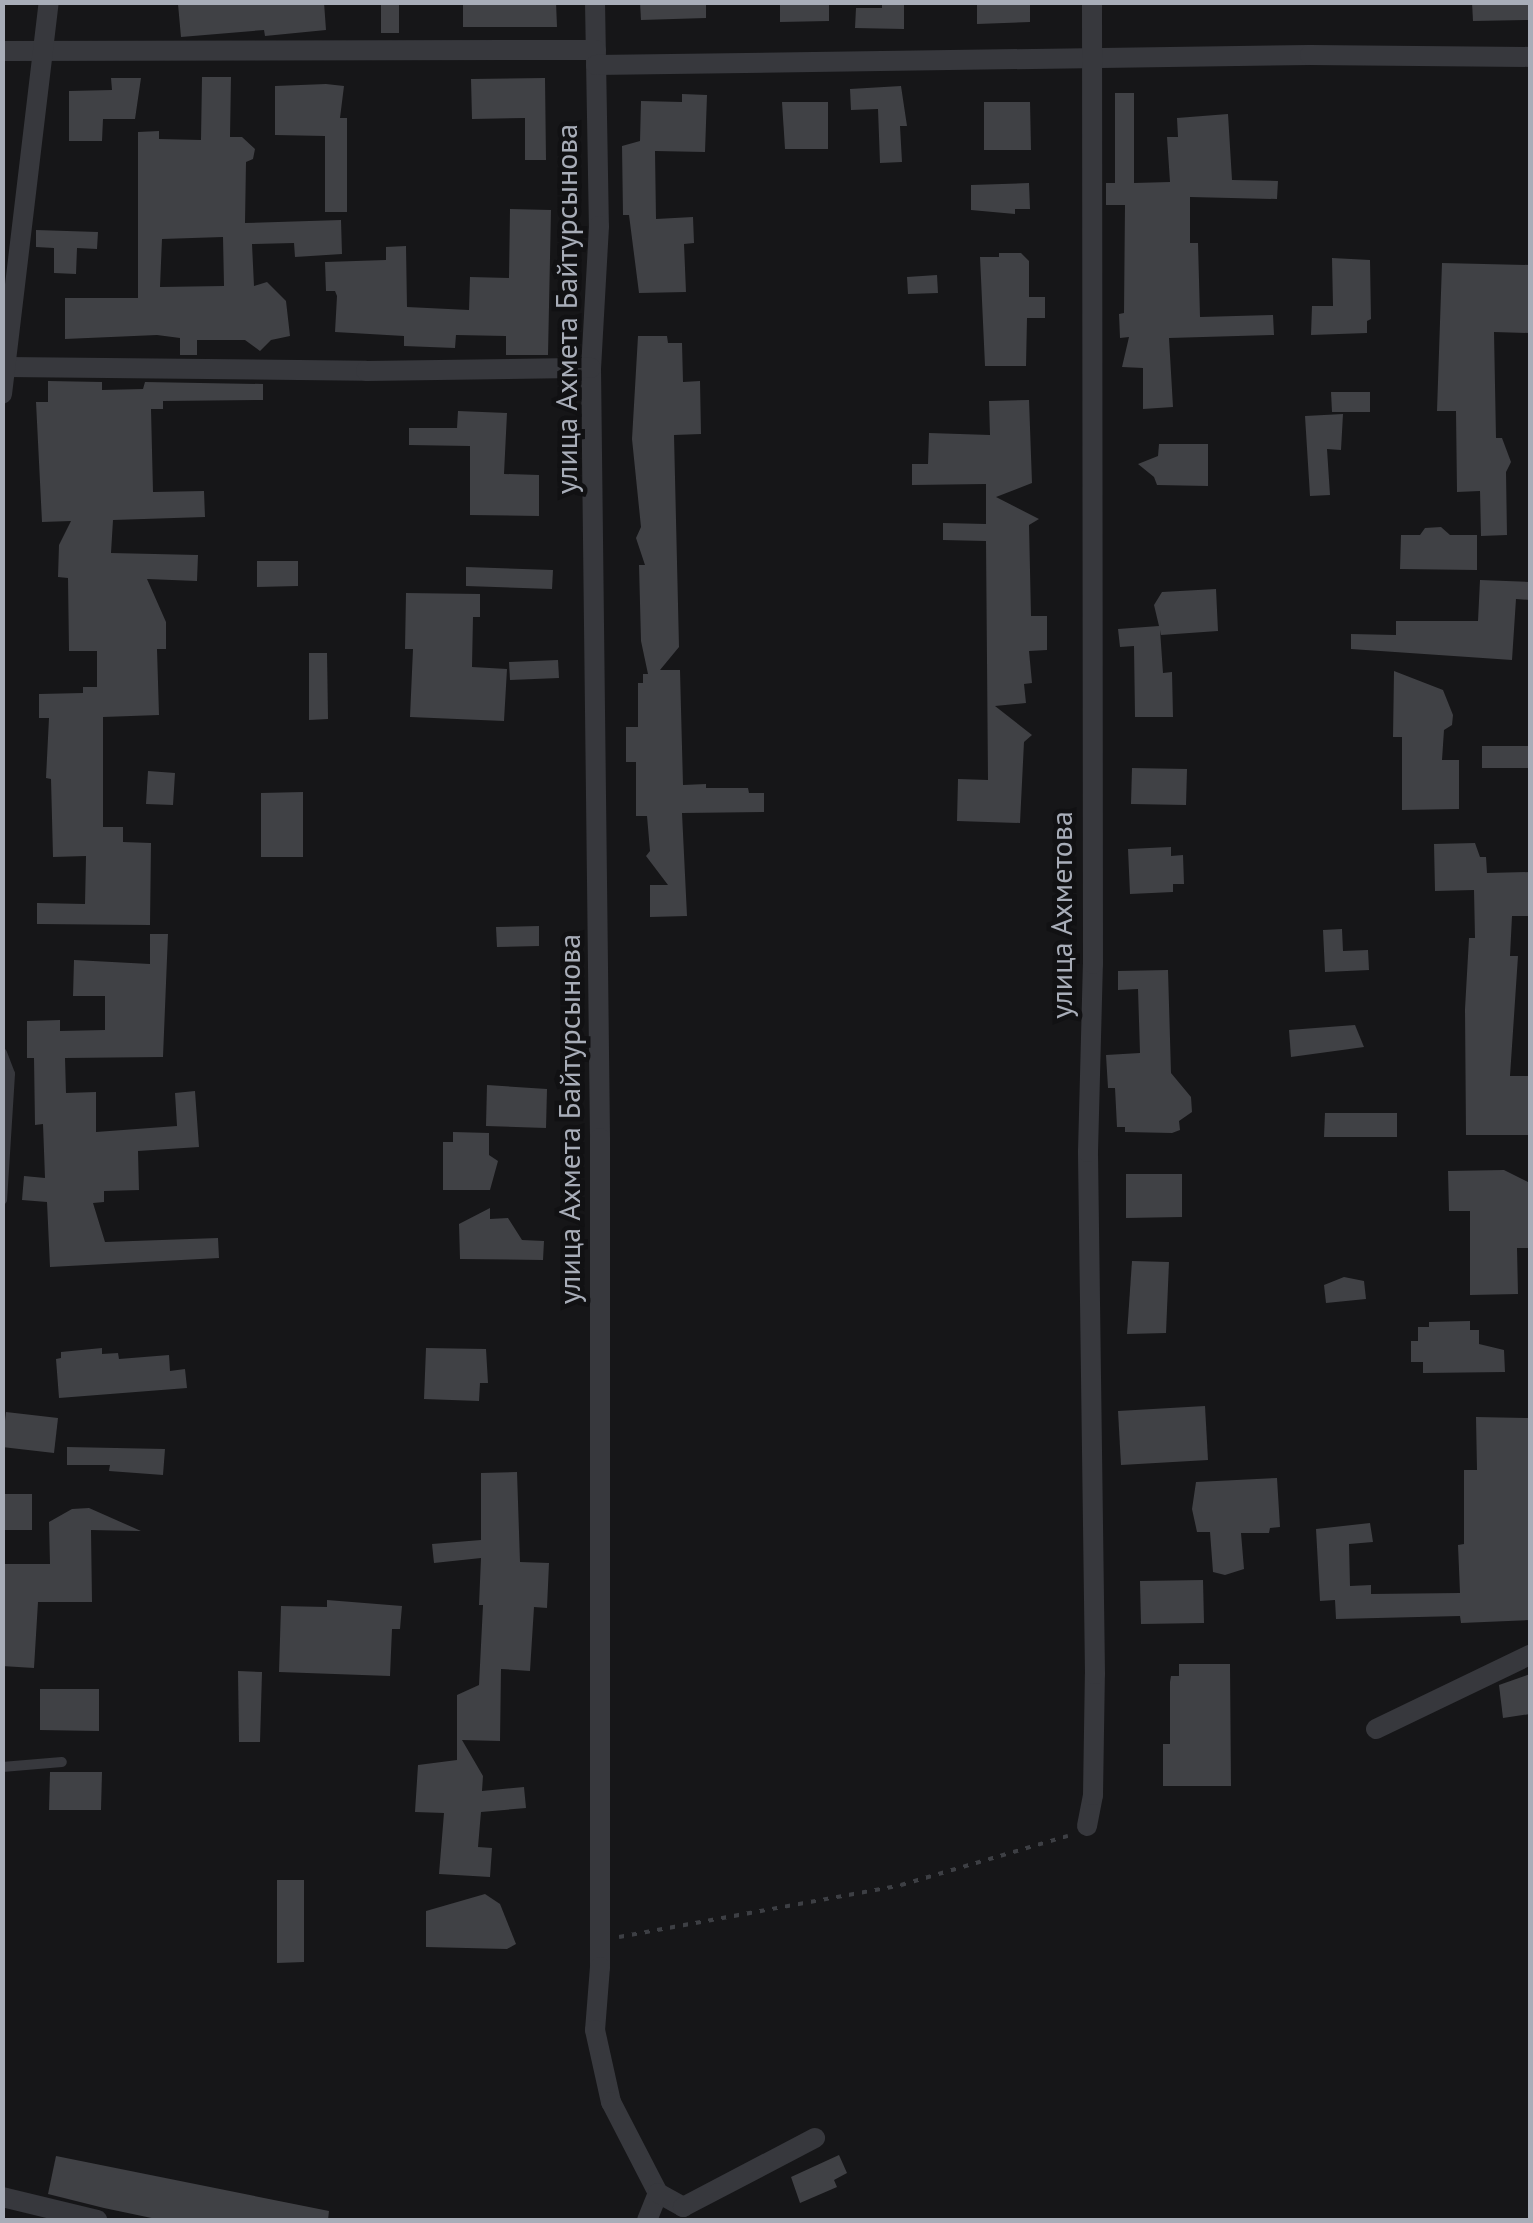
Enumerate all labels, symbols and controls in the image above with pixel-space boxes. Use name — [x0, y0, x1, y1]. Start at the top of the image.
street label: улица Ахмета Байтурсынова — [548, 123, 584, 495]
street label: улица Ахметова — [1043, 811, 1079, 1019]
street label: улица Ахмета Байтурсынова — [551, 933, 587, 1305]

